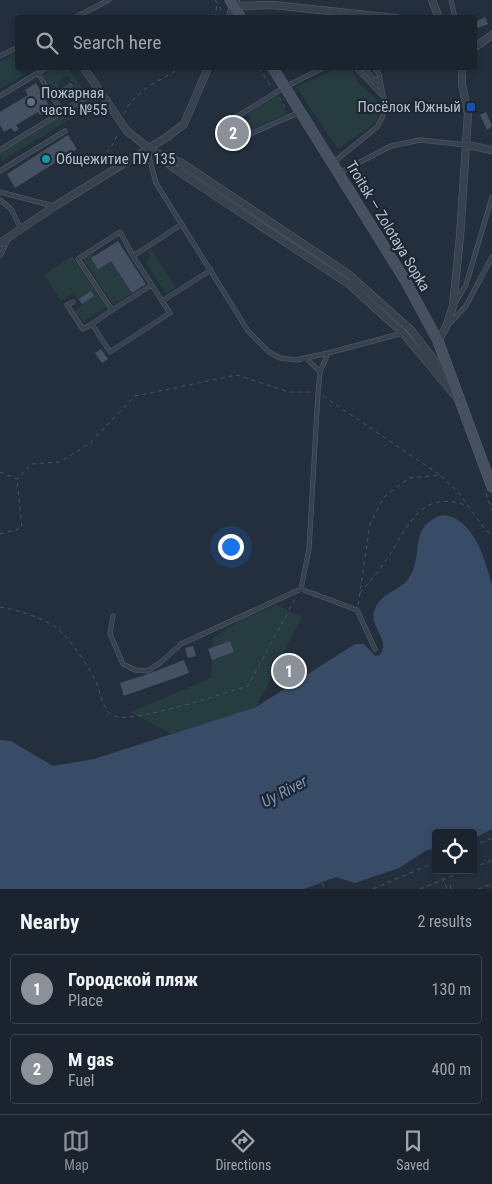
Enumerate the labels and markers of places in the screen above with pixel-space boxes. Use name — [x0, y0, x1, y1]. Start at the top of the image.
place label: Пожарная часть №55 — [41, 84, 107, 119]
marker: Пожарная часть №55 — [25, 96, 37, 108]
place label: Посёлок Южный — [357, 98, 461, 116]
marker: Посёлок Южный — [465, 101, 477, 113]
pin: 2 — [217, 114, 249, 152]
place label: Общежитие ПУ 135 — [56, 150, 175, 168]
marker: Общежитие ПУ 135 — [40, 153, 52, 165]
pin: 1 — [273, 652, 305, 690]

